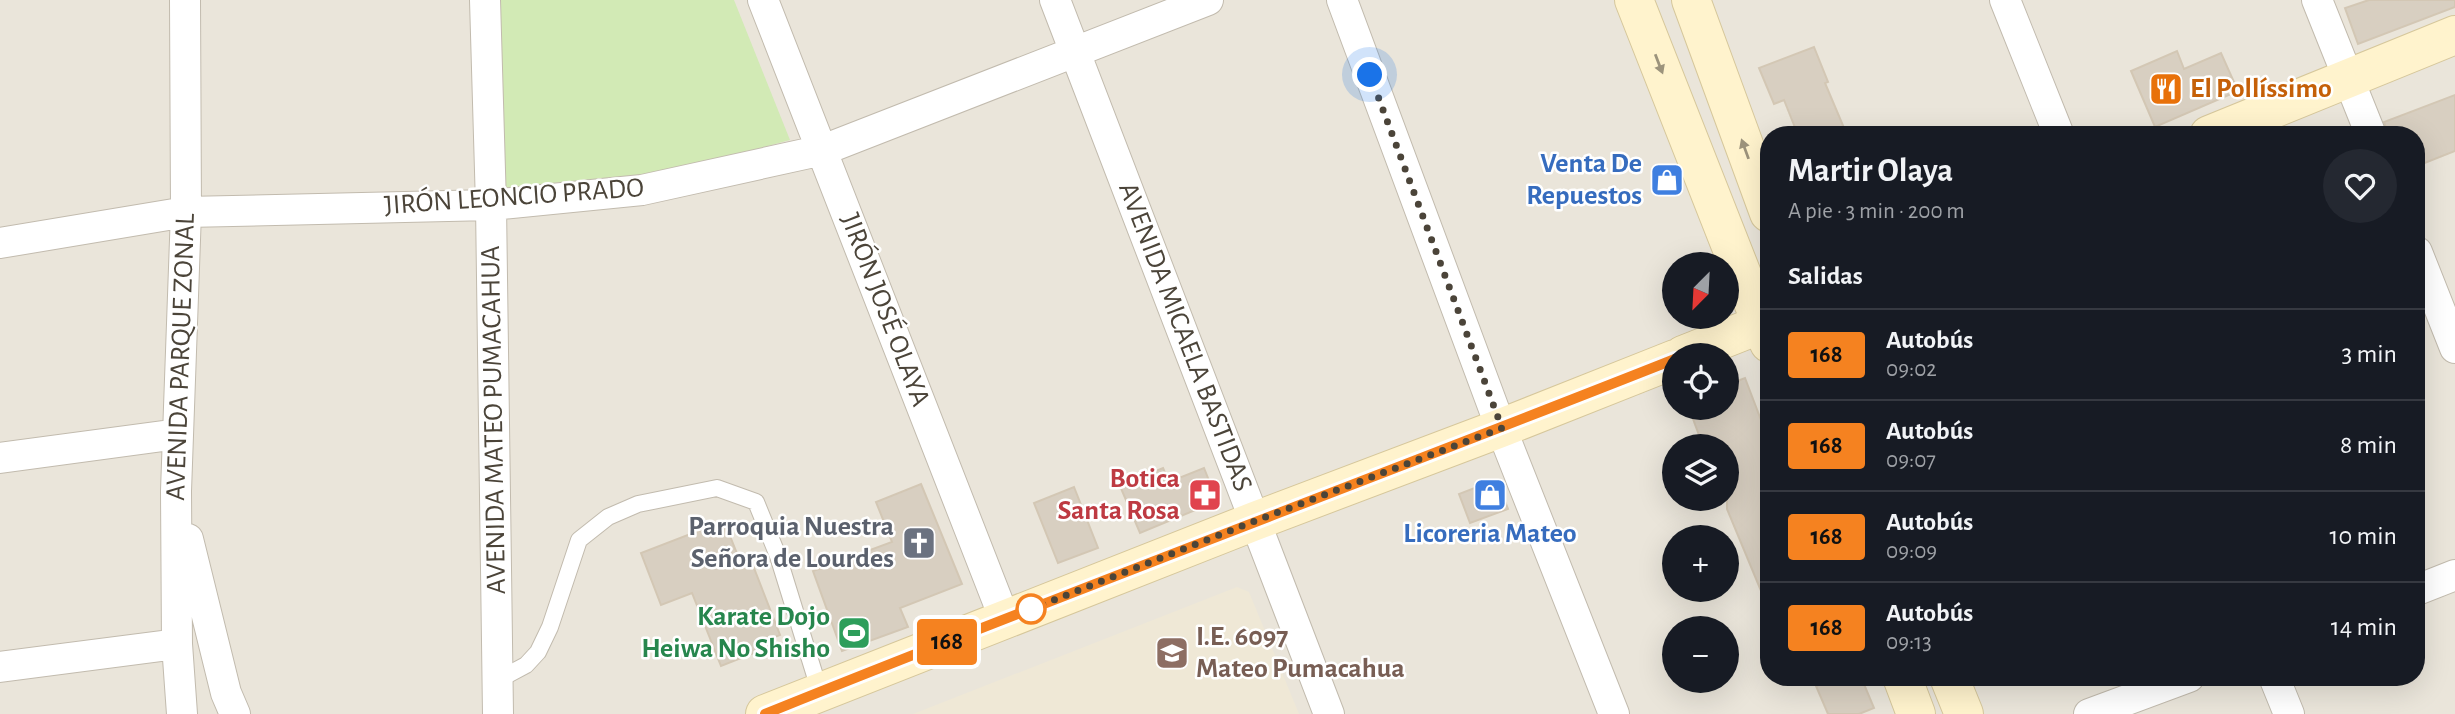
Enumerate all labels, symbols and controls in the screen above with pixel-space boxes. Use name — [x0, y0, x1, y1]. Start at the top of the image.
one-way arrow — [1654, 53, 1665, 74]
your location — [1352, 57, 1387, 92]
restaurant icon: El Pollíssimo — [2147, 70, 2185, 108]
place label: El Pollíssimo — [2190, 75, 2332, 103]
one-way arrow — [1740, 138, 1751, 159]
button: heart — [2323, 149, 2397, 223]
place label: Venta De Repuestos — [1526, 150, 1642, 210]
text: Martir Olaya — [1788, 155, 1953, 188]
shop icon: Venta De Repuestos — [1648, 161, 1686, 199]
street label: JIRÓN LEONCIO PRADO — [383, 171, 645, 220]
street label: AVENIDA MICAELA BASTIDAS — [1113, 179, 1257, 495]
text: A pie · 3 min · 200 m — [1788, 200, 1965, 223]
street label: JIRÓN JOSÉ OLAYA — [835, 209, 937, 410]
street label: AVENIDA PARQUE ZONAL — [162, 212, 200, 501]
street label: AVENIDA MATEO PUMACAHUA — [477, 245, 511, 595]
north arrow — [1662, 252, 1740, 329]
map controls — [1662, 252, 1739, 693]
text: Salidas — [1788, 263, 1863, 289]
text: Autobús — [1886, 327, 1973, 353]
text: 3 min — [2341, 341, 2397, 367]
button: locate — [1662, 343, 1739, 420]
text: 168 — [1810, 343, 1843, 367]
text: 09:02 — [1886, 358, 1937, 381]
text: Autobús — [1886, 418, 1973, 444]
text: 8 min — [2340, 432, 2397, 458]
button: layers — [1662, 434, 1739, 511]
text: 168 — [1810, 434, 1843, 458]
text: 09:07 — [1886, 449, 1936, 472]
place label: Botica Santa Rosa — [1058, 465, 1180, 525]
pharmacy icon: Botica Santa Rosa — [1186, 476, 1224, 514]
shop icon: Licoreria Mateo — [1471, 476, 1509, 514]
text: Autobús — [1886, 509, 1973, 535]
place label: Parroquia Nuestra Señora de Lourdes — [688, 513, 894, 573]
place label: Licoreria Mateo — [1403, 520, 1577, 548]
text: 10 min — [2330, 523, 2397, 549]
church icon: Parroquia Nuestra Señora de Lourdes — [900, 524, 938, 562]
button: + — [1662, 525, 1739, 602]
text: 168 — [1810, 525, 1843, 549]
text: 09:09 — [1886, 540, 1937, 563]
unlabelled marker — [1016, 594, 1046, 624]
text: Autobús — [1886, 600, 1973, 626]
place label: Karate Dojo Heiwa No Shisho — [641, 603, 830, 663]
sports icon: Karate Dojo Heiwa No Shisho — [835, 614, 873, 652]
text: 14 min — [2331, 614, 2397, 640]
button: − — [1662, 616, 1739, 693]
text: 168 — [1810, 616, 1843, 640]
line badge: 168 — [907, 619, 987, 665]
place label: I.E. 6097 Mateo Pumacahua — [1196, 623, 1405, 683]
text: 168 — [931, 630, 963, 654]
text: 09:13 — [1886, 631, 1932, 654]
school or university icon: I.E. 6097 Mateo Pumacahua — [1153, 634, 1191, 672]

